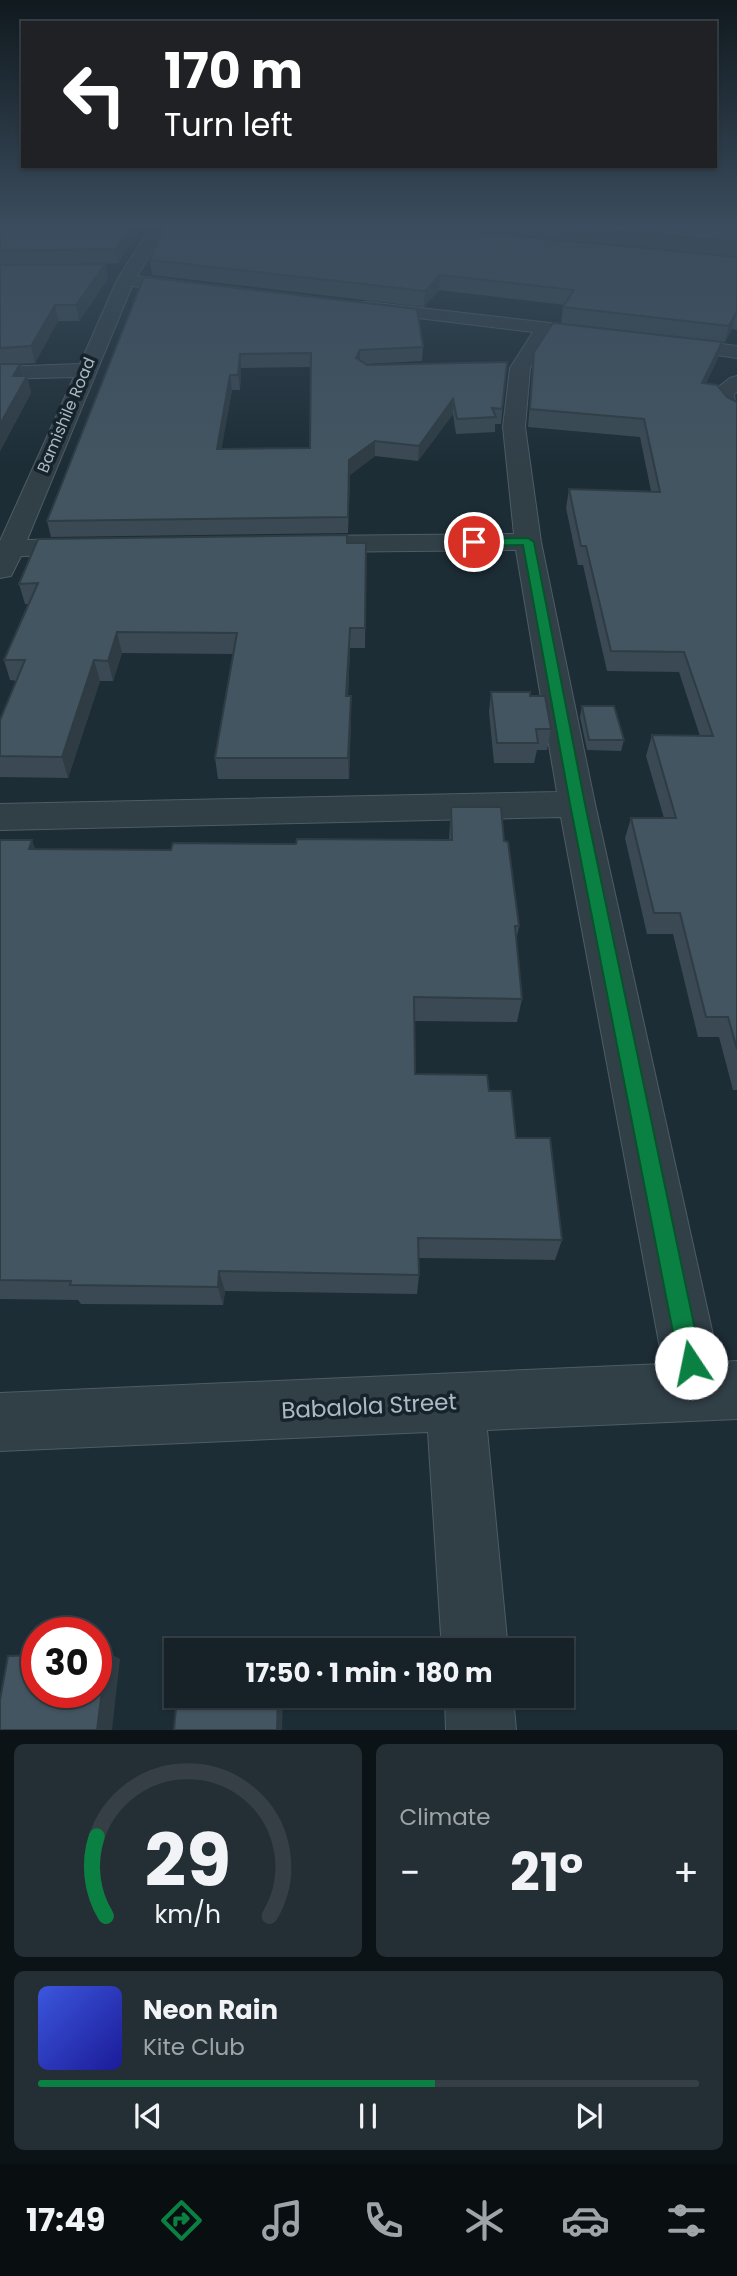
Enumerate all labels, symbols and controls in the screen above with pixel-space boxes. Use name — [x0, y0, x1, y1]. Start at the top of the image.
text: 170 m — [164, 37, 303, 105]
icon: left — [49, 49, 140, 140]
text: Turn left — [164, 102, 293, 147]
street label: Bamishile Road — [31, 354, 101, 476]
pin — [444, 512, 504, 572]
icon: arrive — [455, 523, 493, 561]
position arrow — [654, 1326, 728, 1400]
street label: Babalola Street — [280, 1385, 458, 1427]
speed limit sign: 30 — [21, 1617, 112, 1708]
text: 17:50 · 1 min · 180 m — [245, 1655, 493, 1691]
text: Climate — [400, 1801, 490, 1833]
text: 29 — [145, 1811, 231, 1912]
text: 21° — [510, 1836, 583, 1909]
text: − — [400, 1846, 420, 1899]
text: + — [673, 1846, 699, 1899]
text: km/h — [154, 1897, 221, 1932]
text: Neon Rain — [143, 1992, 278, 2028]
text: Kite Club — [143, 2031, 245, 2063]
icon: previous — [129, 2097, 167, 2135]
icon: pause — [349, 2097, 387, 2135]
icon: next — [570, 2097, 608, 2135]
icon: directions — [157, 2196, 206, 2245]
icon: music — [258, 2196, 307, 2245]
icon: phone — [359, 2196, 408, 2245]
icon: climate — [460, 2196, 509, 2245]
icon: car — [561, 2196, 610, 2245]
icon: filters — [662, 2196, 711, 2245]
text: 17:49 — [26, 2197, 106, 2242]

